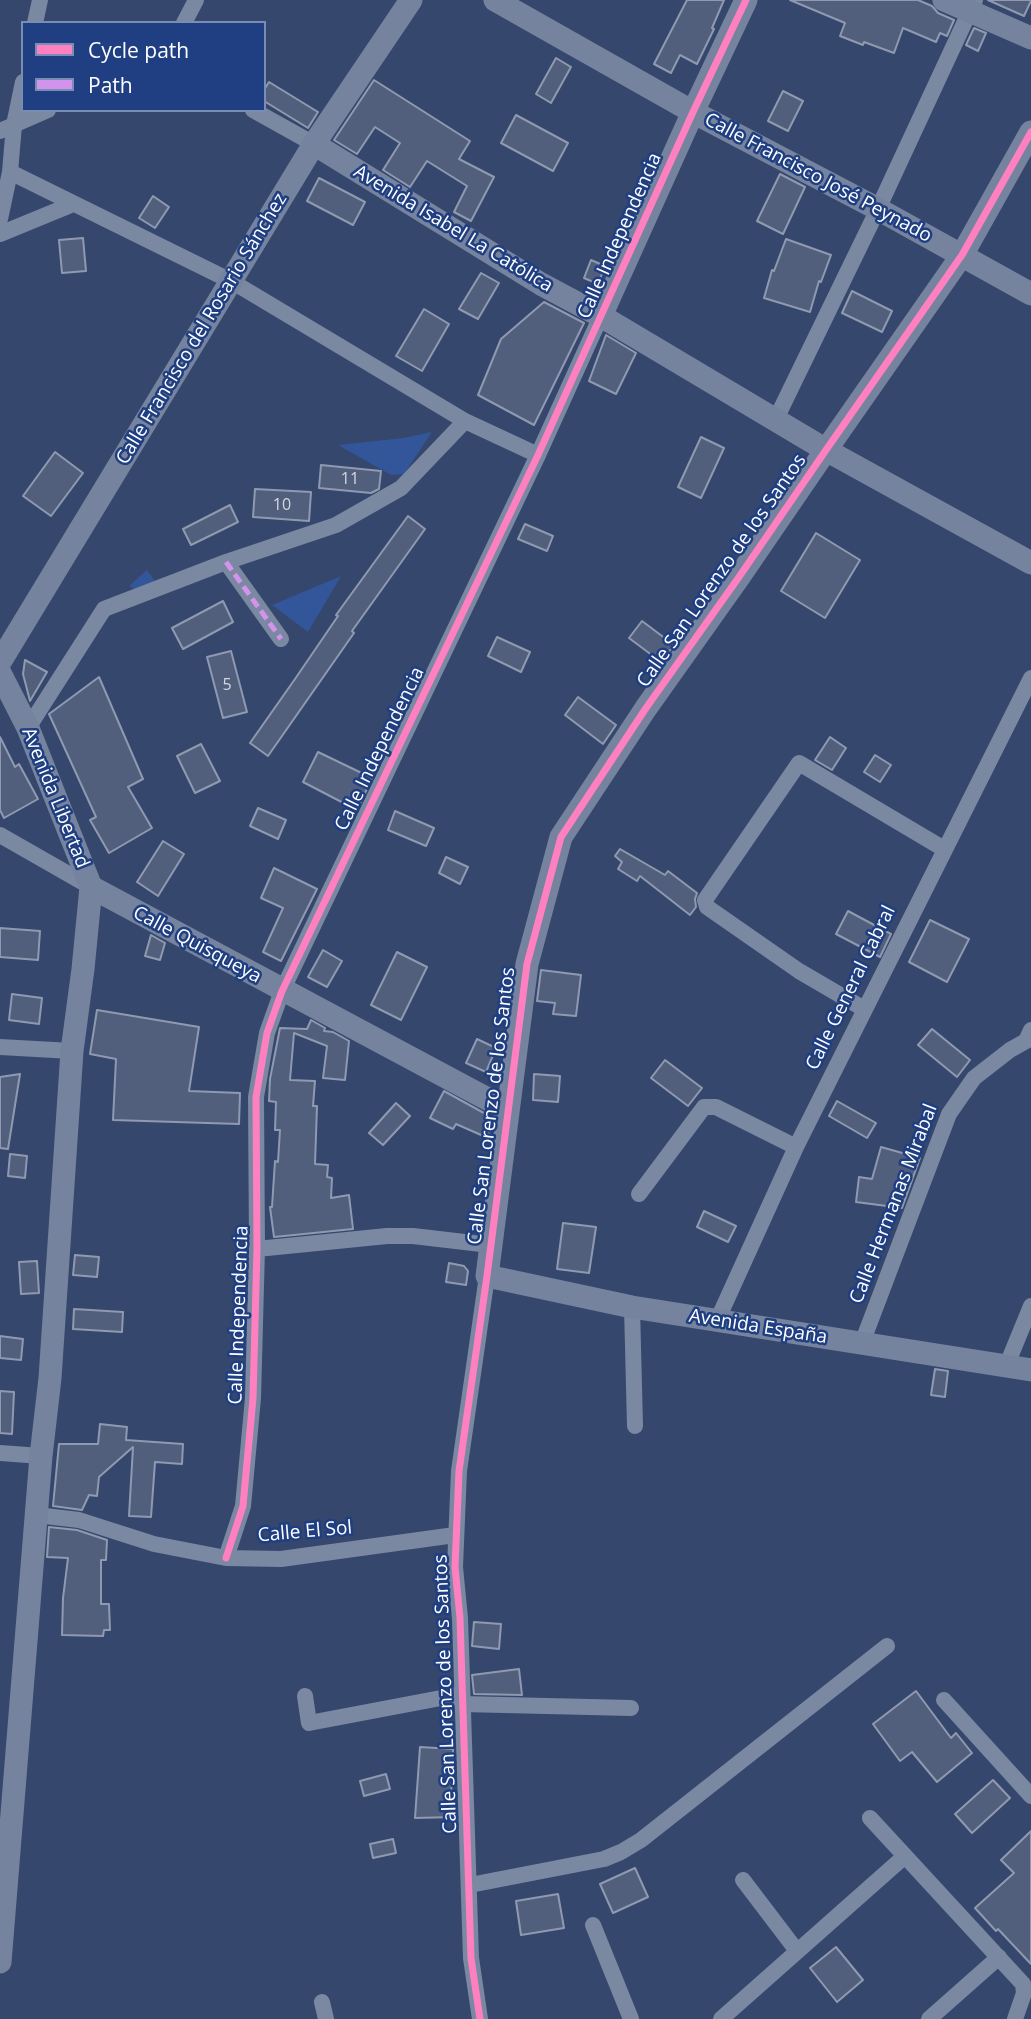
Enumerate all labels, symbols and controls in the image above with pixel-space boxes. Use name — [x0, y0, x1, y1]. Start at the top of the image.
legend — [21, 21, 266, 112]
text: Cycle path — [88, 36, 189, 64]
text: Path — [88, 71, 133, 99]
street label: Calle Francisco José Peynado — [701, 108, 935, 248]
street label: Calle Independencia — [573, 149, 667, 323]
street label: Avenida Isabel La Católica — [349, 160, 557, 298]
street label: Calle Francisco del Rosario Sánchez — [112, 189, 292, 469]
street label: Calle San Lorenzo de los Santos — [633, 450, 811, 692]
house number: 11 — [341, 469, 359, 489]
house number: 10 — [273, 495, 291, 515]
street label: Calle Independencia — [330, 663, 430, 835]
house number: 5 — [222, 675, 232, 695]
street label: Avenida Libertad — [16, 724, 94, 872]
street label: Calle Quisqueya — [129, 902, 265, 988]
street label: Calle General Cabral — [801, 902, 901, 1074]
street label: Calle San Lorenzo de los Santos — [464, 966, 520, 1246]
street label: Calle Hermanas Mirabal — [845, 1101, 943, 1307]
street label: Calle Independencia — [224, 1225, 254, 1405]
street label: Avenida España — [687, 1305, 829, 1349]
street label: Calle El Sol — [257, 1517, 353, 1547]
street label: Calle San Lorenzo de los Santos — [430, 1554, 462, 1834]

